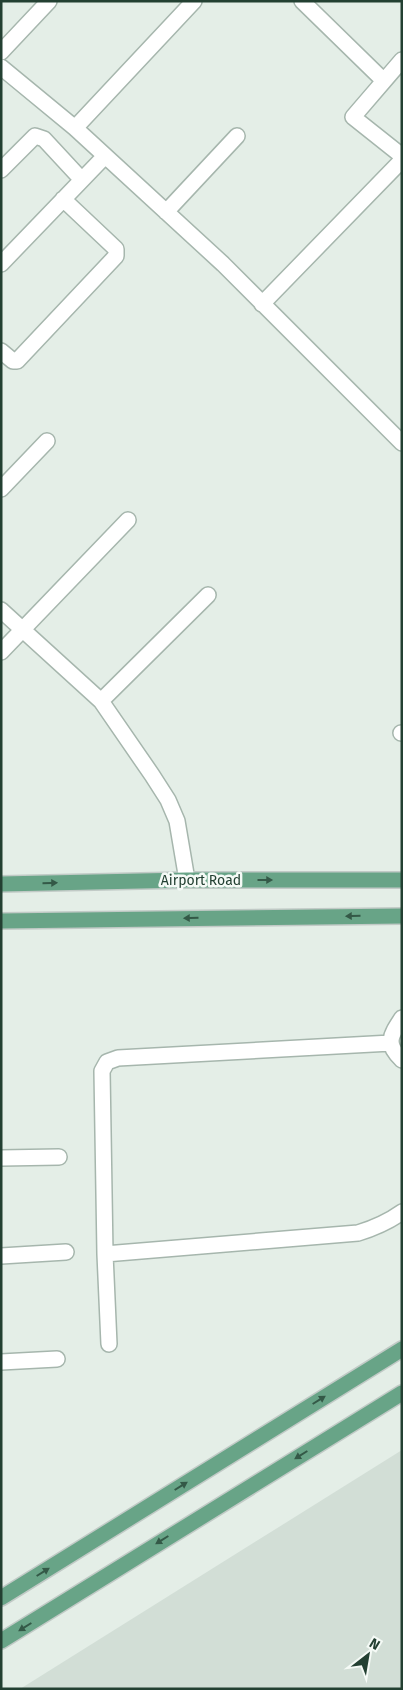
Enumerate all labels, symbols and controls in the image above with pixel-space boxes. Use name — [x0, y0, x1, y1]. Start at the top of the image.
street label: Airport Road — [161, 872, 241, 889]
one-way arrow — [257, 876, 273, 884]
one-way arrow — [42, 878, 58, 886]
one-way arrow — [345, 912, 361, 920]
one-way arrow — [182, 914, 198, 922]
one-way arrow — [312, 1396, 325, 1405]
one-way arrow — [294, 1451, 307, 1460]
one-way arrow — [174, 1482, 187, 1491]
one-way arrow — [156, 1536, 169, 1545]
one-way arrow — [36, 1568, 49, 1577]
one-way arrow — [18, 1622, 31, 1631]
north arrow — [343, 1630, 393, 1680]
text: N — [366, 1635, 383, 1654]

